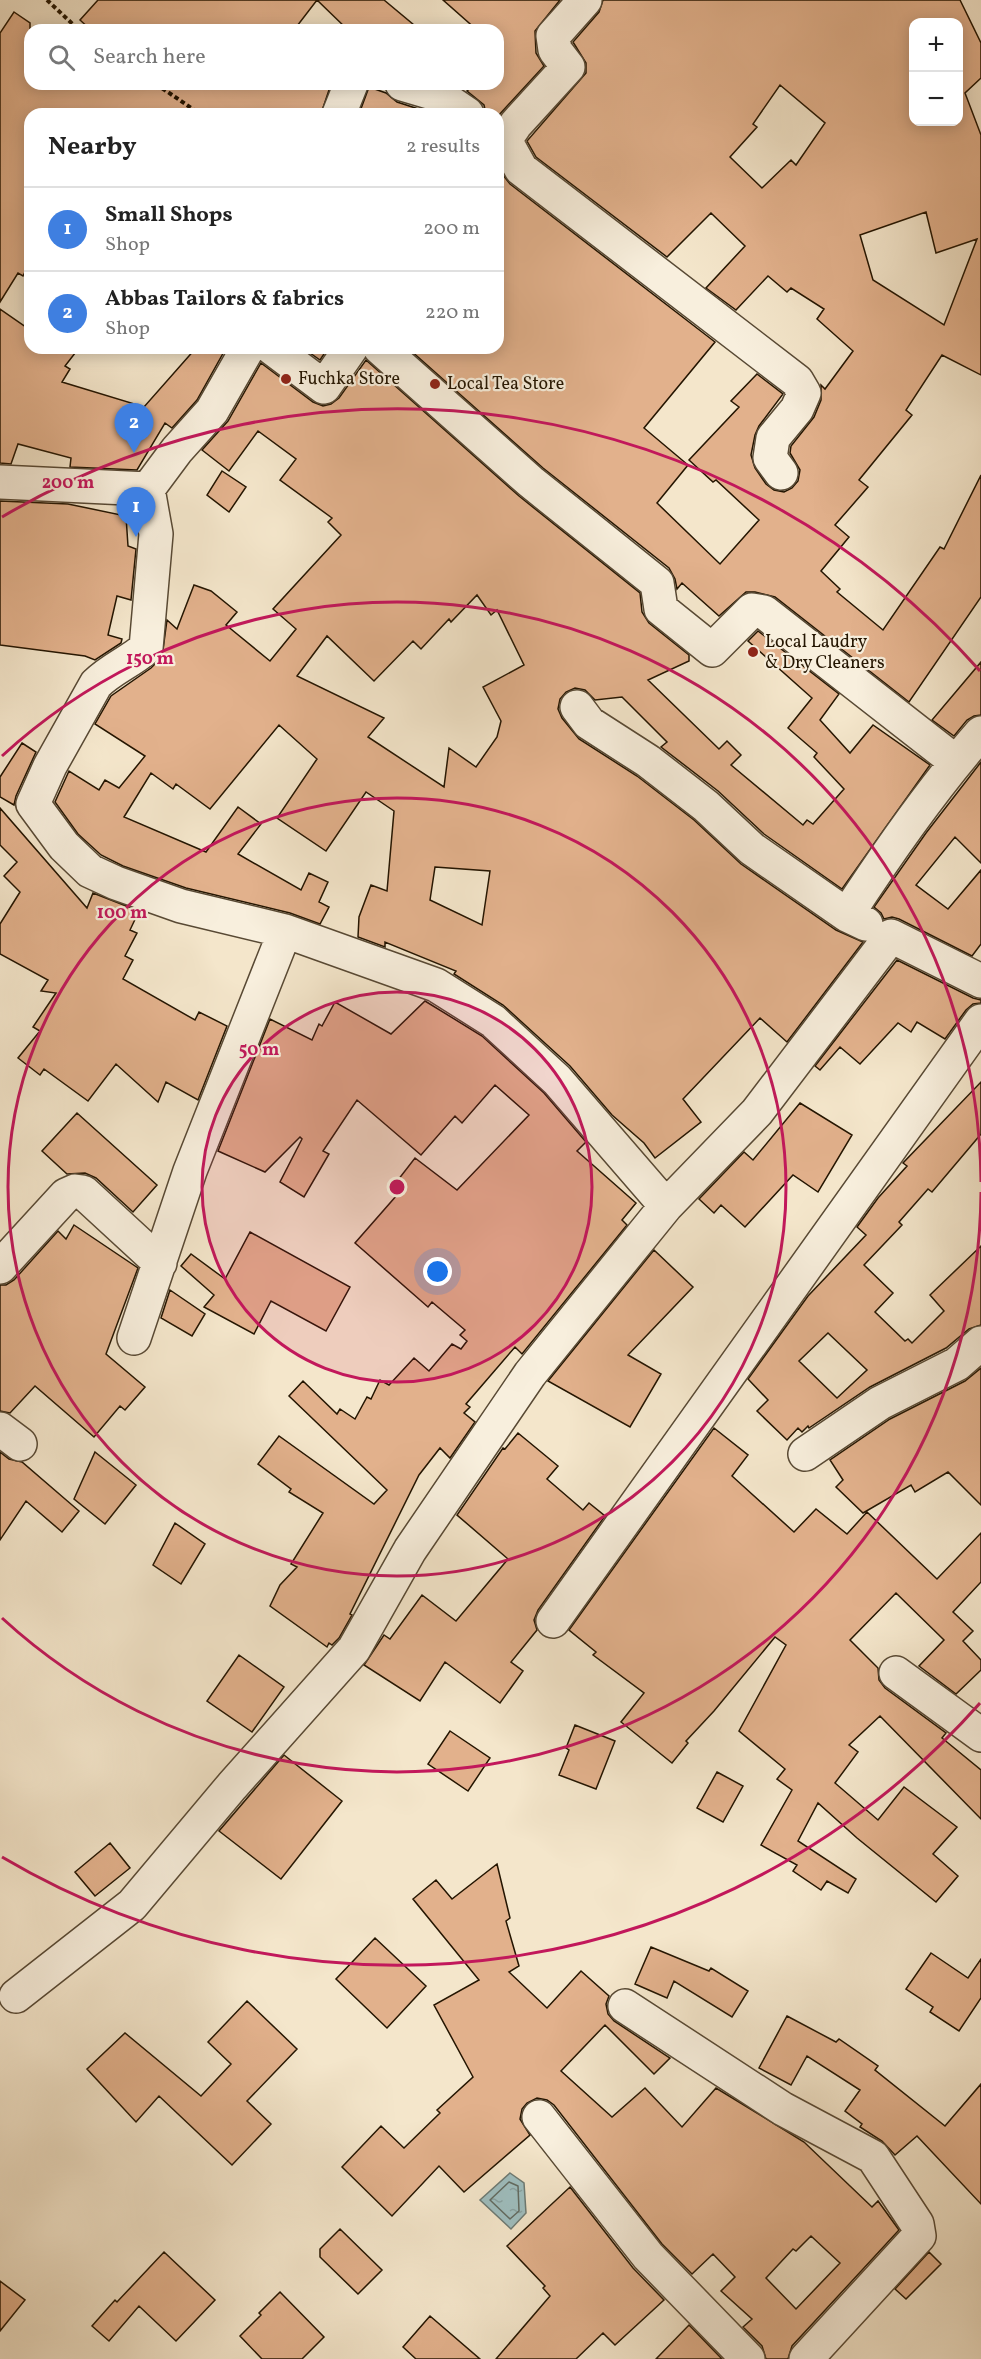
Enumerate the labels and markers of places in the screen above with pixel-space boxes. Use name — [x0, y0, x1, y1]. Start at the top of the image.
place label: Fuchka Store — [298, 367, 400, 392]
marker: Fuchka Store — [279, 372, 293, 386]
place label: Local Tea Store — [447, 372, 564, 397]
marker: Local Tea Store — [428, 377, 442, 391]
pin: 2 — [114, 404, 154, 453]
pin: 1 — [116, 488, 156, 537]
place label: Local Laudry & Dry Cleaners — [765, 630, 885, 676]
marker: Local Laudry & Dry Cleaners — [746, 645, 760, 659]
centre of rings — [387, 1177, 407, 1197]

